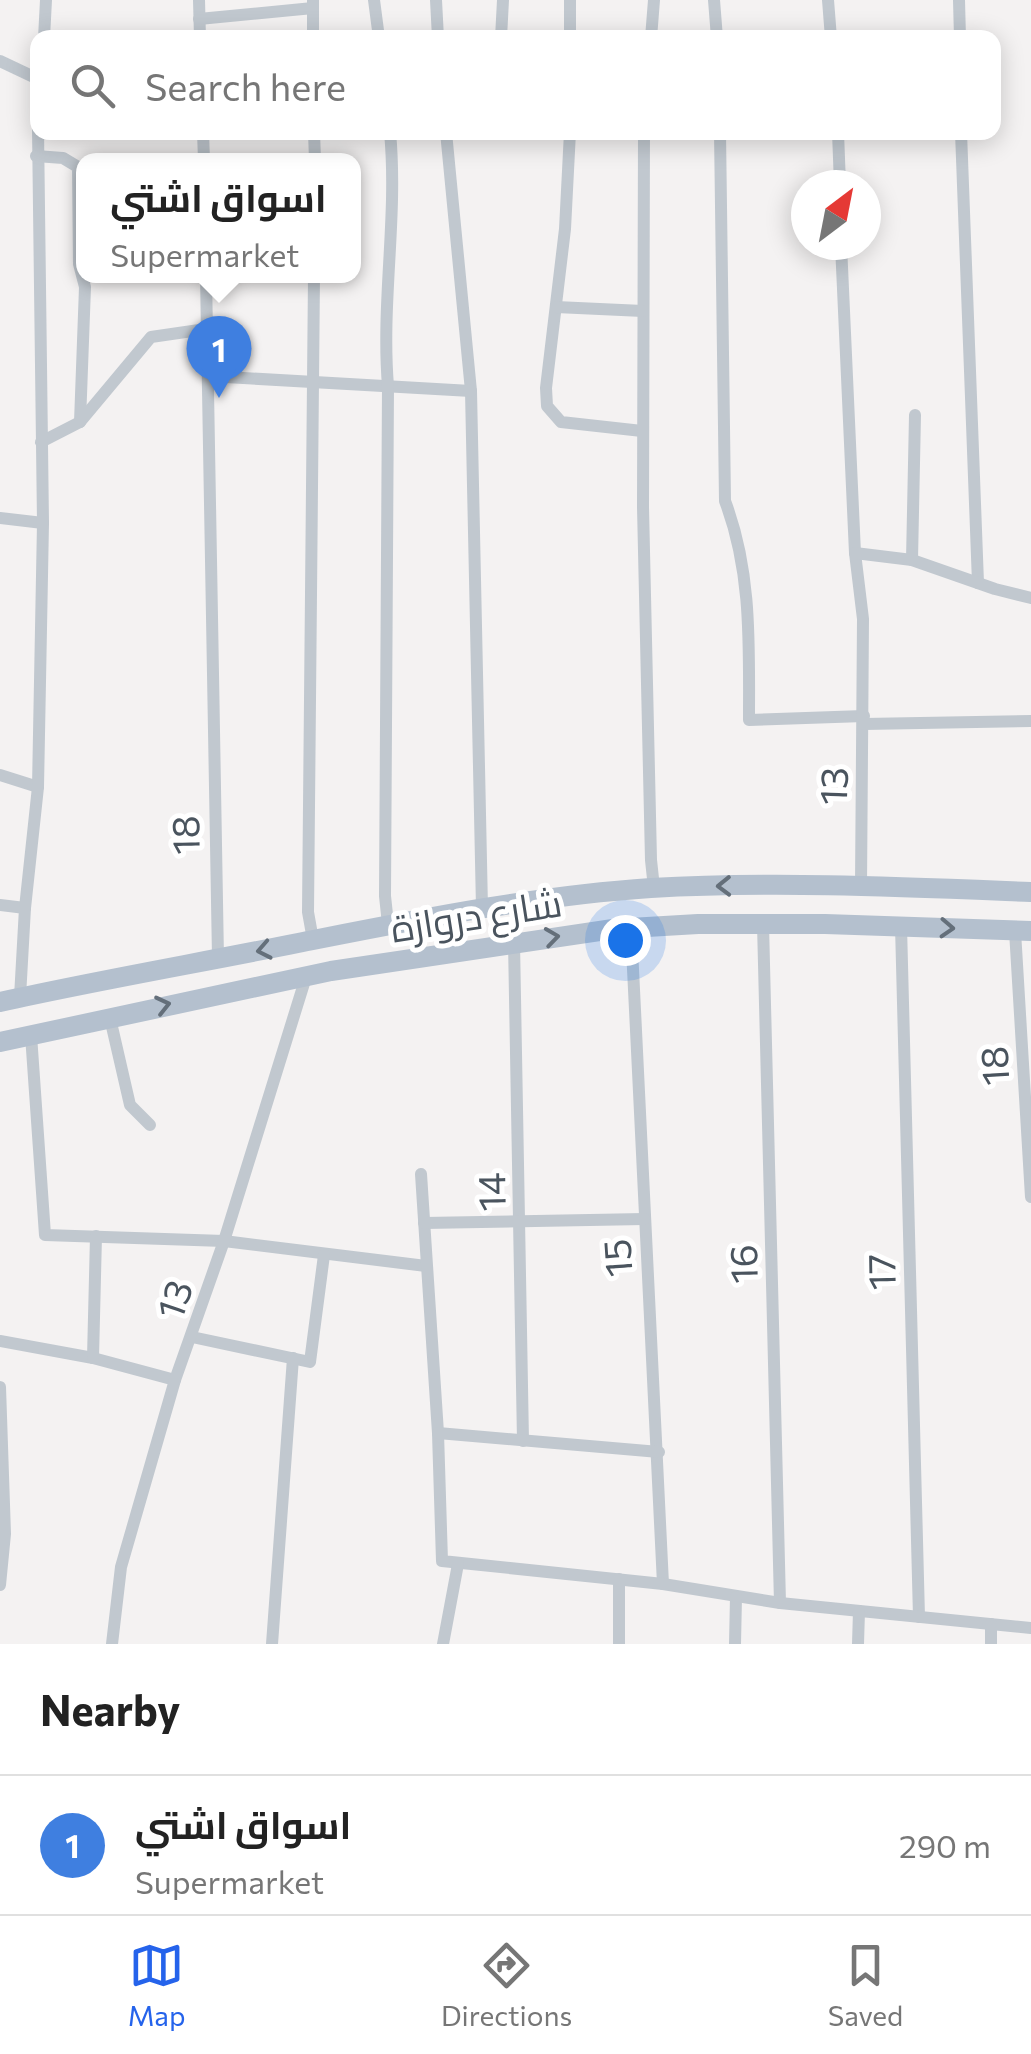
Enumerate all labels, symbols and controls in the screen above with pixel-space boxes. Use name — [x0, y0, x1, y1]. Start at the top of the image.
search box — [30, 30, 1001, 140]
icon: search — [65, 58, 120, 113]
text: Search here — [145, 62, 346, 109]
popup — [76, 153, 361, 283]
north arrow — [791, 170, 881, 260]
text: اسواق اشتي — [110, 173, 327, 220]
text: Supermarket — [110, 234, 299, 274]
pin: 1 — [186, 316, 252, 398]
street label: 13 — [808, 766, 856, 806]
street label: 18 — [160, 815, 208, 855]
one-way arrow — [715, 875, 730, 897]
street label: شارع دروازة — [387, 877, 565, 955]
your location — [600, 915, 651, 966]
one-way arrow — [939, 917, 955, 938]
one-way arrow — [545, 927, 561, 948]
one-way arrow — [256, 938, 273, 959]
one-way arrow — [154, 996, 171, 1017]
street label: 18 — [969, 1045, 1017, 1087]
street label: 14 — [466, 1172, 514, 1212]
street label: 15 — [591, 1237, 641, 1279]
street label: 16 — [718, 1244, 766, 1284]
street label: 17 — [856, 1253, 904, 1291]
street label: 13 — [145, 1273, 201, 1325]
text: Nearby — [40, 1683, 180, 1735]
text: اسواق اشتي — [135, 1800, 352, 1847]
text: 1 — [65, 1825, 80, 1865]
text: 290 m — [899, 1825, 991, 1865]
text: Supermarket — [135, 1861, 324, 1901]
tab: Map — [128, 1938, 185, 2032]
tab: Directions — [441, 1938, 572, 2032]
tab: Saved — [828, 1938, 903, 2032]

